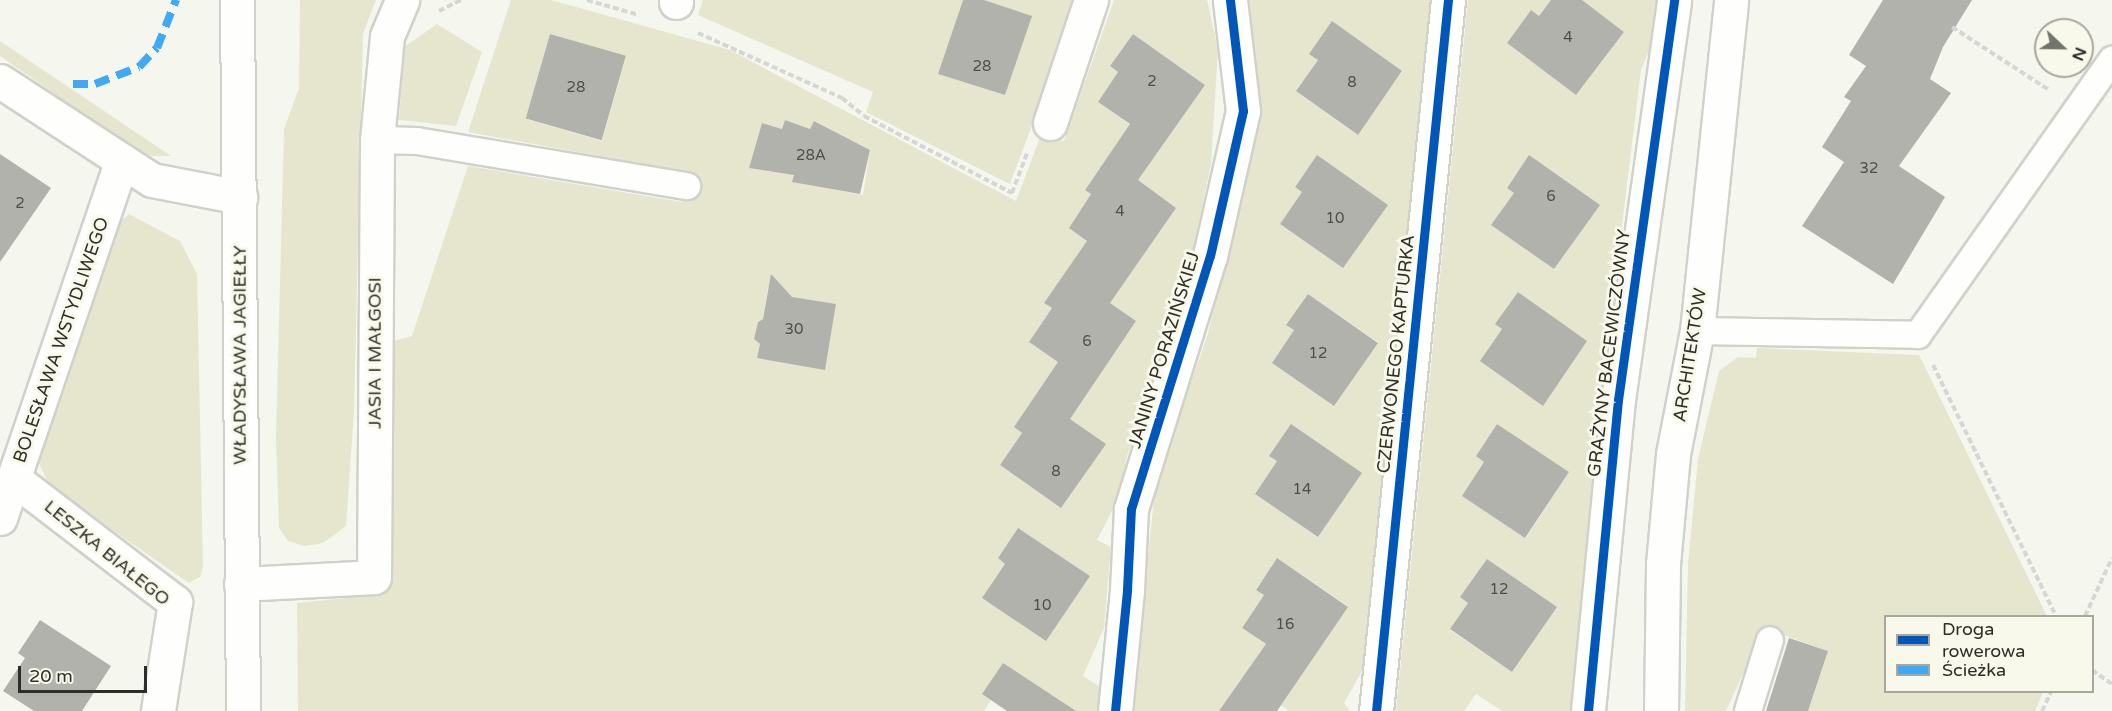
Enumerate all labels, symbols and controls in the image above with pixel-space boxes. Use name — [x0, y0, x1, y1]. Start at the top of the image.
north arrow — [2034, 18, 2094, 78]
house number: 4 — [1563, 29, 1573, 47]
text: N — [2067, 44, 2091, 64]
house number: 28 — [973, 58, 991, 76]
house number: 2 — [1147, 73, 1157, 91]
house number: 8 — [1347, 74, 1357, 92]
house number: 28 — [567, 79, 585, 97]
house number: 28A — [796, 147, 826, 165]
house number: 32 — [1860, 160, 1878, 178]
house number: 6 — [1546, 188, 1556, 206]
house number: 2 — [15, 195, 25, 213]
house number: 4 — [1115, 203, 1125, 221]
house number: 10 — [1326, 210, 1344, 228]
street label: BOLESŁAWA WSTYDLIWEGO — [9, 214, 113, 466]
street label: GRAŻYNY BACEWICZÓWNY — [1583, 228, 1635, 478]
street label: CZERWONEGO KAPTURKA — [1373, 234, 1419, 474]
street label: WŁADYSŁAWA JAGIEŁŁY — [229, 245, 251, 465]
street label: JANINY PORAZIŃSKIEJ — [1124, 249, 1204, 451]
street label: JASIA I MAŁGOSI — [364, 277, 386, 429]
street label: ARCHITEKTÓW — [1669, 286, 1711, 424]
house number: 30 — [785, 321, 803, 339]
house number: 6 — [1082, 333, 1092, 351]
house number: 12 — [1309, 345, 1327, 363]
house number: 8 — [1051, 463, 1061, 481]
house number: 14 — [1293, 481, 1311, 499]
street label: LESZKA BIAŁEGO — [40, 496, 174, 610]
house number: 12 — [1490, 581, 1508, 599]
house number: 10 — [1033, 597, 1051, 615]
legend — [1884, 615, 2094, 693]
house number: 16 — [1276, 616, 1294, 634]
text: Droga rowerowa — [1942, 618, 2025, 662]
scale bar — [21, 654, 150, 692]
text: Ścieżka — [1942, 659, 2006, 681]
text: 20 m — [29, 665, 73, 687]

